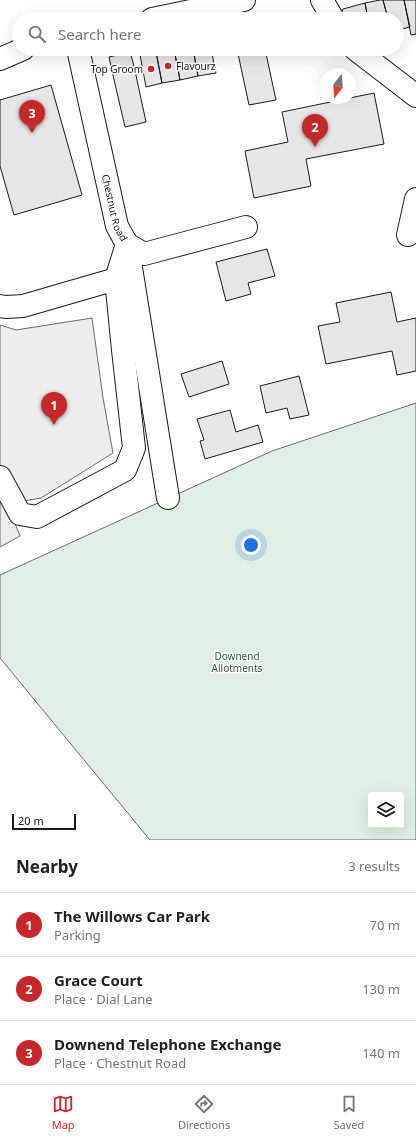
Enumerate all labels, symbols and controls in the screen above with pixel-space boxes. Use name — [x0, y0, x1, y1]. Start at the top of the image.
search box — [12, 12, 404, 56]
icon: search — [26, 23, 48, 45]
text: Search here — [58, 24, 141, 44]
place label: Flavourz — [176, 59, 216, 73]
marker: Flavourz — [163, 61, 173, 71]
place label: Top Groom — [91, 62, 143, 76]
marker: Top Groom — [146, 64, 156, 74]
north arrow — [320, 68, 356, 104]
pin: 3 — [19, 100, 45, 133]
pin: 2 — [302, 114, 328, 147]
street label: Chestnut Road — [99, 173, 131, 244]
pin: 1 — [41, 392, 67, 425]
your location — [241, 535, 261, 555]
park label: Downend Allotments — [212, 649, 263, 675]
map controls — [368, 792, 404, 828]
button: layers — [368, 792, 404, 828]
scale bar — [12, 812, 76, 831]
text: 20 m — [18, 813, 44, 828]
text: Nearby — [16, 855, 78, 878]
text: 3 results — [348, 857, 400, 875]
text: The Willows Car Park — [54, 906, 210, 926]
text: 1 — [25, 916, 33, 934]
text: 70 m — [370, 916, 400, 934]
text: Parking — [54, 926, 101, 944]
text: Grace Court — [54, 970, 143, 990]
text: 2 — [25, 980, 33, 998]
text: 130 m — [362, 980, 400, 998]
text: Place · Dial Lane — [54, 990, 153, 1008]
text: Downend Telephone Exchange — [54, 1034, 281, 1054]
text: 3 — [25, 1044, 33, 1062]
text: 140 m — [362, 1044, 400, 1062]
text: Place · Chestnut Road — [54, 1054, 186, 1072]
tab: Map — [52, 1093, 75, 1132]
tab: Directions — [178, 1093, 230, 1132]
tab: Saved — [334, 1093, 364, 1132]

